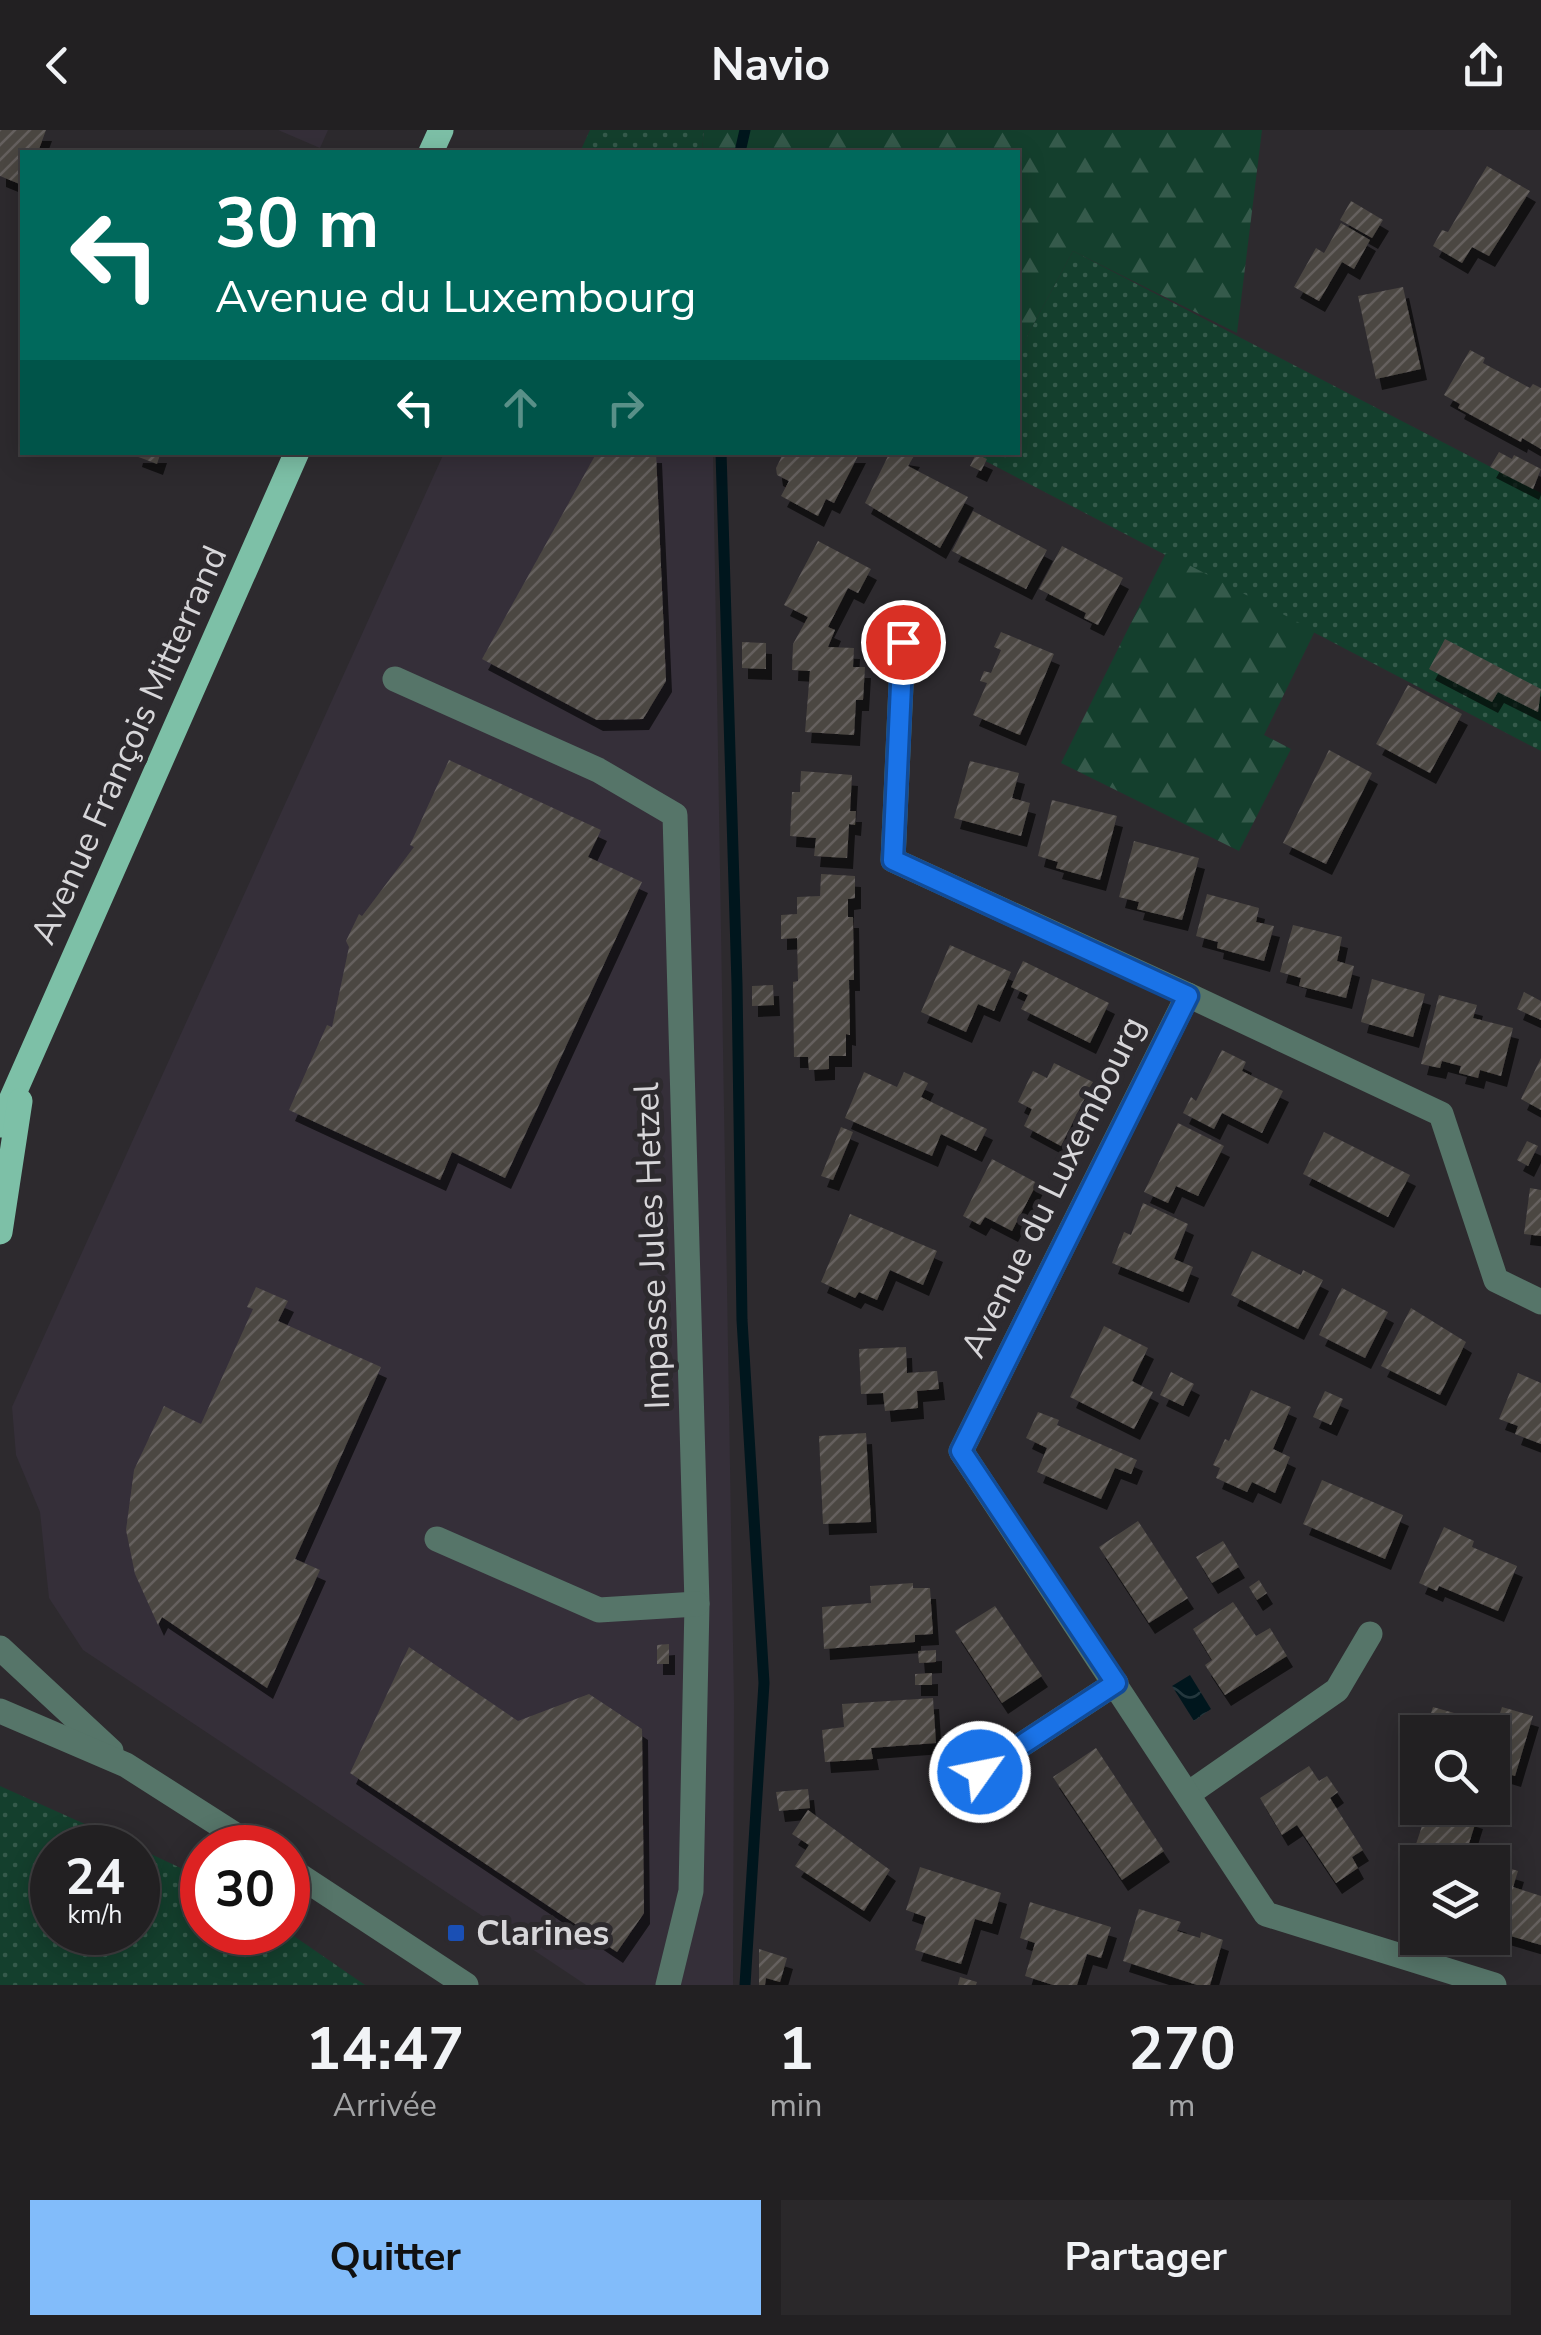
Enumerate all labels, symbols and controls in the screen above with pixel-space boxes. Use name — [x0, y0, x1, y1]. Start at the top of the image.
text: Navio — [711, 35, 830, 96]
icon: back — [30, 38, 85, 93]
icon: share — [1456, 38, 1511, 93]
text: 30 m — [215, 176, 379, 272]
icon: left — [50, 190, 180, 320]
text: Avenue du Luxembourg — [215, 267, 696, 328]
icon: left — [388, 380, 443, 435]
icon: ahead — [493, 380, 548, 435]
icon: right — [598, 380, 653, 435]
street label: Avenue François Mitterrand — [20, 538, 238, 952]
pin — [861, 600, 946, 685]
icon: arrive — [876, 615, 931, 670]
street label: Avenue du Luxembourg — [950, 1008, 1156, 1366]
street label: Impasse Jules Hetzel — [623, 1081, 681, 1410]
map controls — [1400, 1715, 1510, 1955]
button: search — [1400, 1715, 1510, 1825]
position arrow — [928, 1720, 1032, 1824]
speed limit sign: 30 — [180, 1825, 310, 1955]
text: 24 — [65, 1843, 125, 1912]
button: layers — [1400, 1845, 1510, 1955]
text: km/h — [67, 1898, 123, 1932]
place label: Clarines — [476, 1910, 609, 1957]
marker: Clarines — [445, 1922, 467, 1944]
text: 14:47 — [305, 2008, 464, 2090]
text: 1 — [778, 2008, 814, 2090]
text: 270 — [1128, 2008, 1236, 2090]
text: Arrivée — [333, 2084, 437, 2127]
text: min — [769, 2084, 822, 2127]
text: m — [1168, 2084, 1195, 2127]
button: Quitter — [30, 2200, 761, 2315]
button: Partager — [781, 2200, 1511, 2315]

